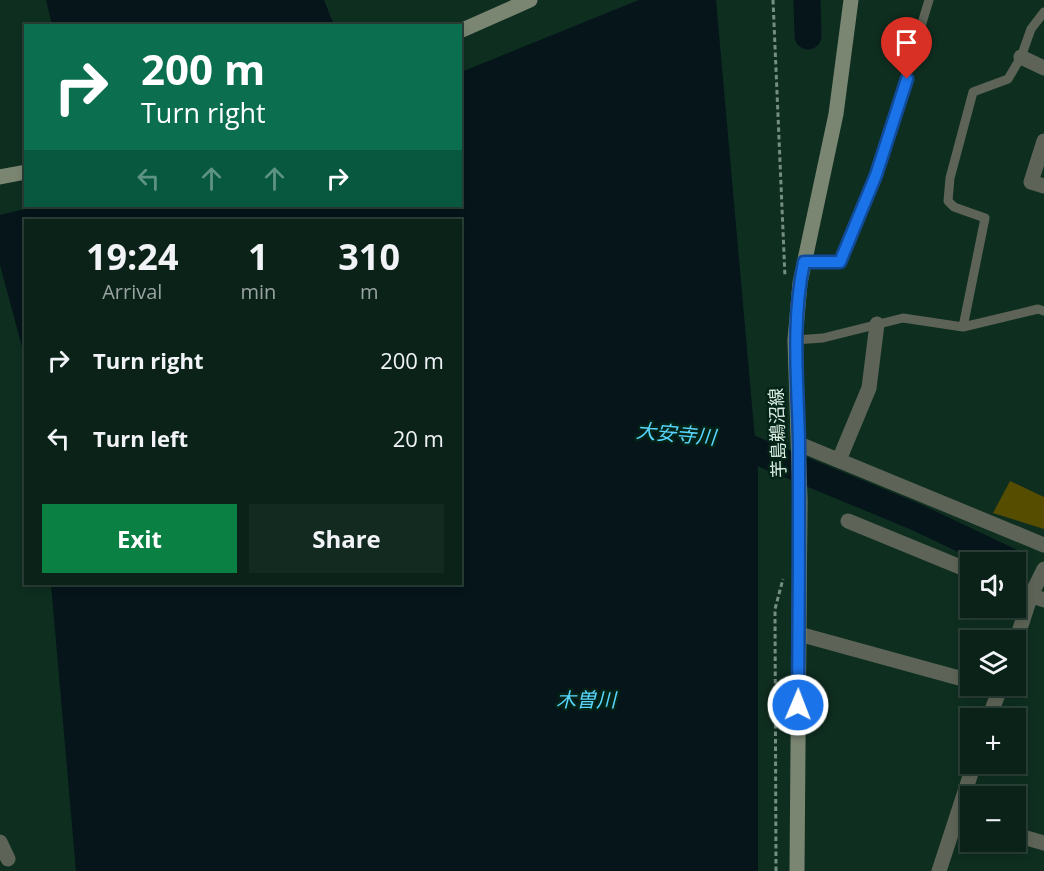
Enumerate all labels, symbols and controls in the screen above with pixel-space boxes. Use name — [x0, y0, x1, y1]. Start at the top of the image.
pin — [881, 17, 932, 79]
icon: arrive — [890, 26, 923, 59]
text: 200 m — [141, 40, 265, 97]
icon: right — [42, 48, 120, 126]
text: Turn right — [141, 94, 266, 131]
icon: left — [132, 162, 165, 195]
icon: ahead — [195, 162, 228, 195]
icon: ahead — [258, 162, 291, 195]
icon: right — [321, 162, 354, 195]
text: 19:24 — [86, 232, 179, 281]
text: 1 — [248, 232, 269, 281]
text: 310 — [338, 232, 400, 281]
text: Arrival — [102, 278, 162, 305]
text: min — [240, 278, 276, 305]
text: m — [360, 278, 378, 305]
icon: right — [42, 344, 75, 377]
text: Turn right — [93, 345, 204, 375]
text: 200 m — [380, 345, 444, 375]
street label: 芋島鵜沼線 — [763, 388, 791, 478]
water label: 大安寺川 — [635, 417, 719, 451]
icon: left — [42, 422, 75, 455]
text: Turn left — [93, 423, 188, 453]
text: 20 m — [393, 423, 444, 453]
button: Exit — [42, 504, 237, 573]
button: Share — [249, 504, 444, 573]
map controls — [960, 552, 1026, 852]
button: sound — [960, 552, 1026, 618]
button: layers — [960, 630, 1026, 696]
position arrow — [766, 673, 830, 737]
water label: 木曽川 — [556, 686, 618, 713]
button: + — [960, 708, 1026, 774]
button: − — [960, 786, 1026, 852]

